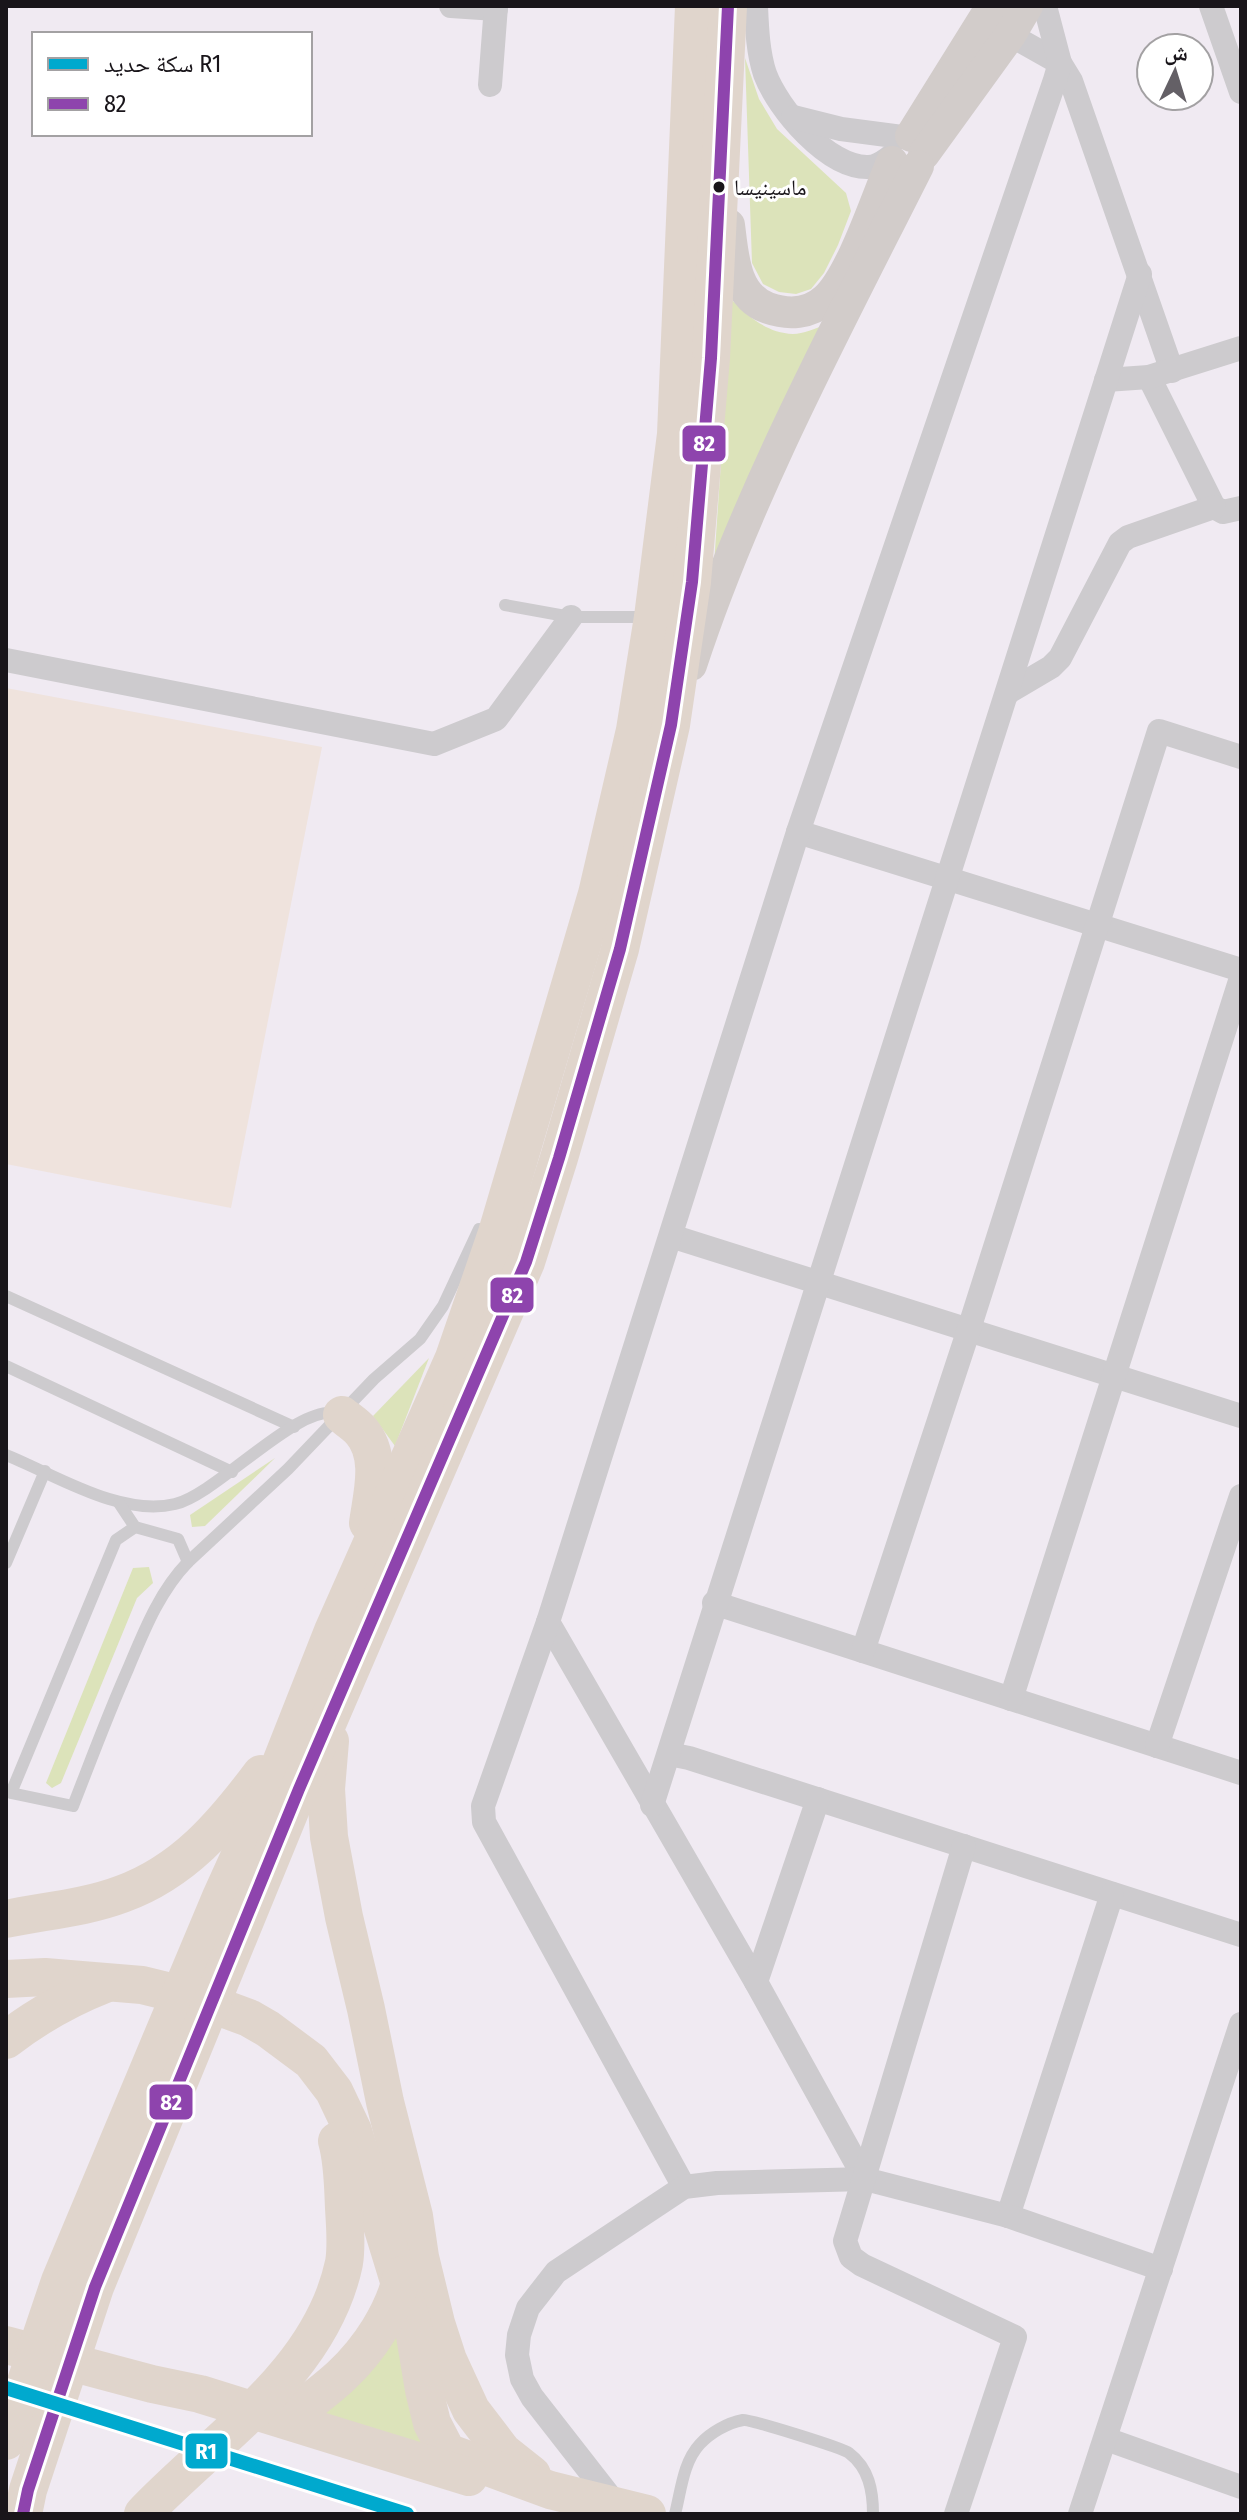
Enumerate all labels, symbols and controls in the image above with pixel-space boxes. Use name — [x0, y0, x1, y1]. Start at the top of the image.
legend — [32, 32, 312, 136]
north arrow — [1135, 32, 1215, 112]
text: ش — [1164, 38, 1189, 67]
text: سكة حديد R1 — [104, 50, 221, 78]
text: 82 — [104, 90, 126, 118]
place label: ماسينيسا — [734, 174, 807, 201]
marker: ماسينيسا — [711, 179, 727, 195]
line badge: 82 — [681, 424, 727, 463]
text: 82 — [693, 430, 715, 457]
line badge: 82 — [489, 1276, 535, 1314]
text: 82 — [501, 1282, 523, 1309]
line badge: 82 — [148, 2083, 194, 2121]
text: 82 — [160, 2089, 182, 2116]
line badge: R1 — [184, 2432, 229, 2470]
text: R1 — [195, 2438, 217, 2465]

